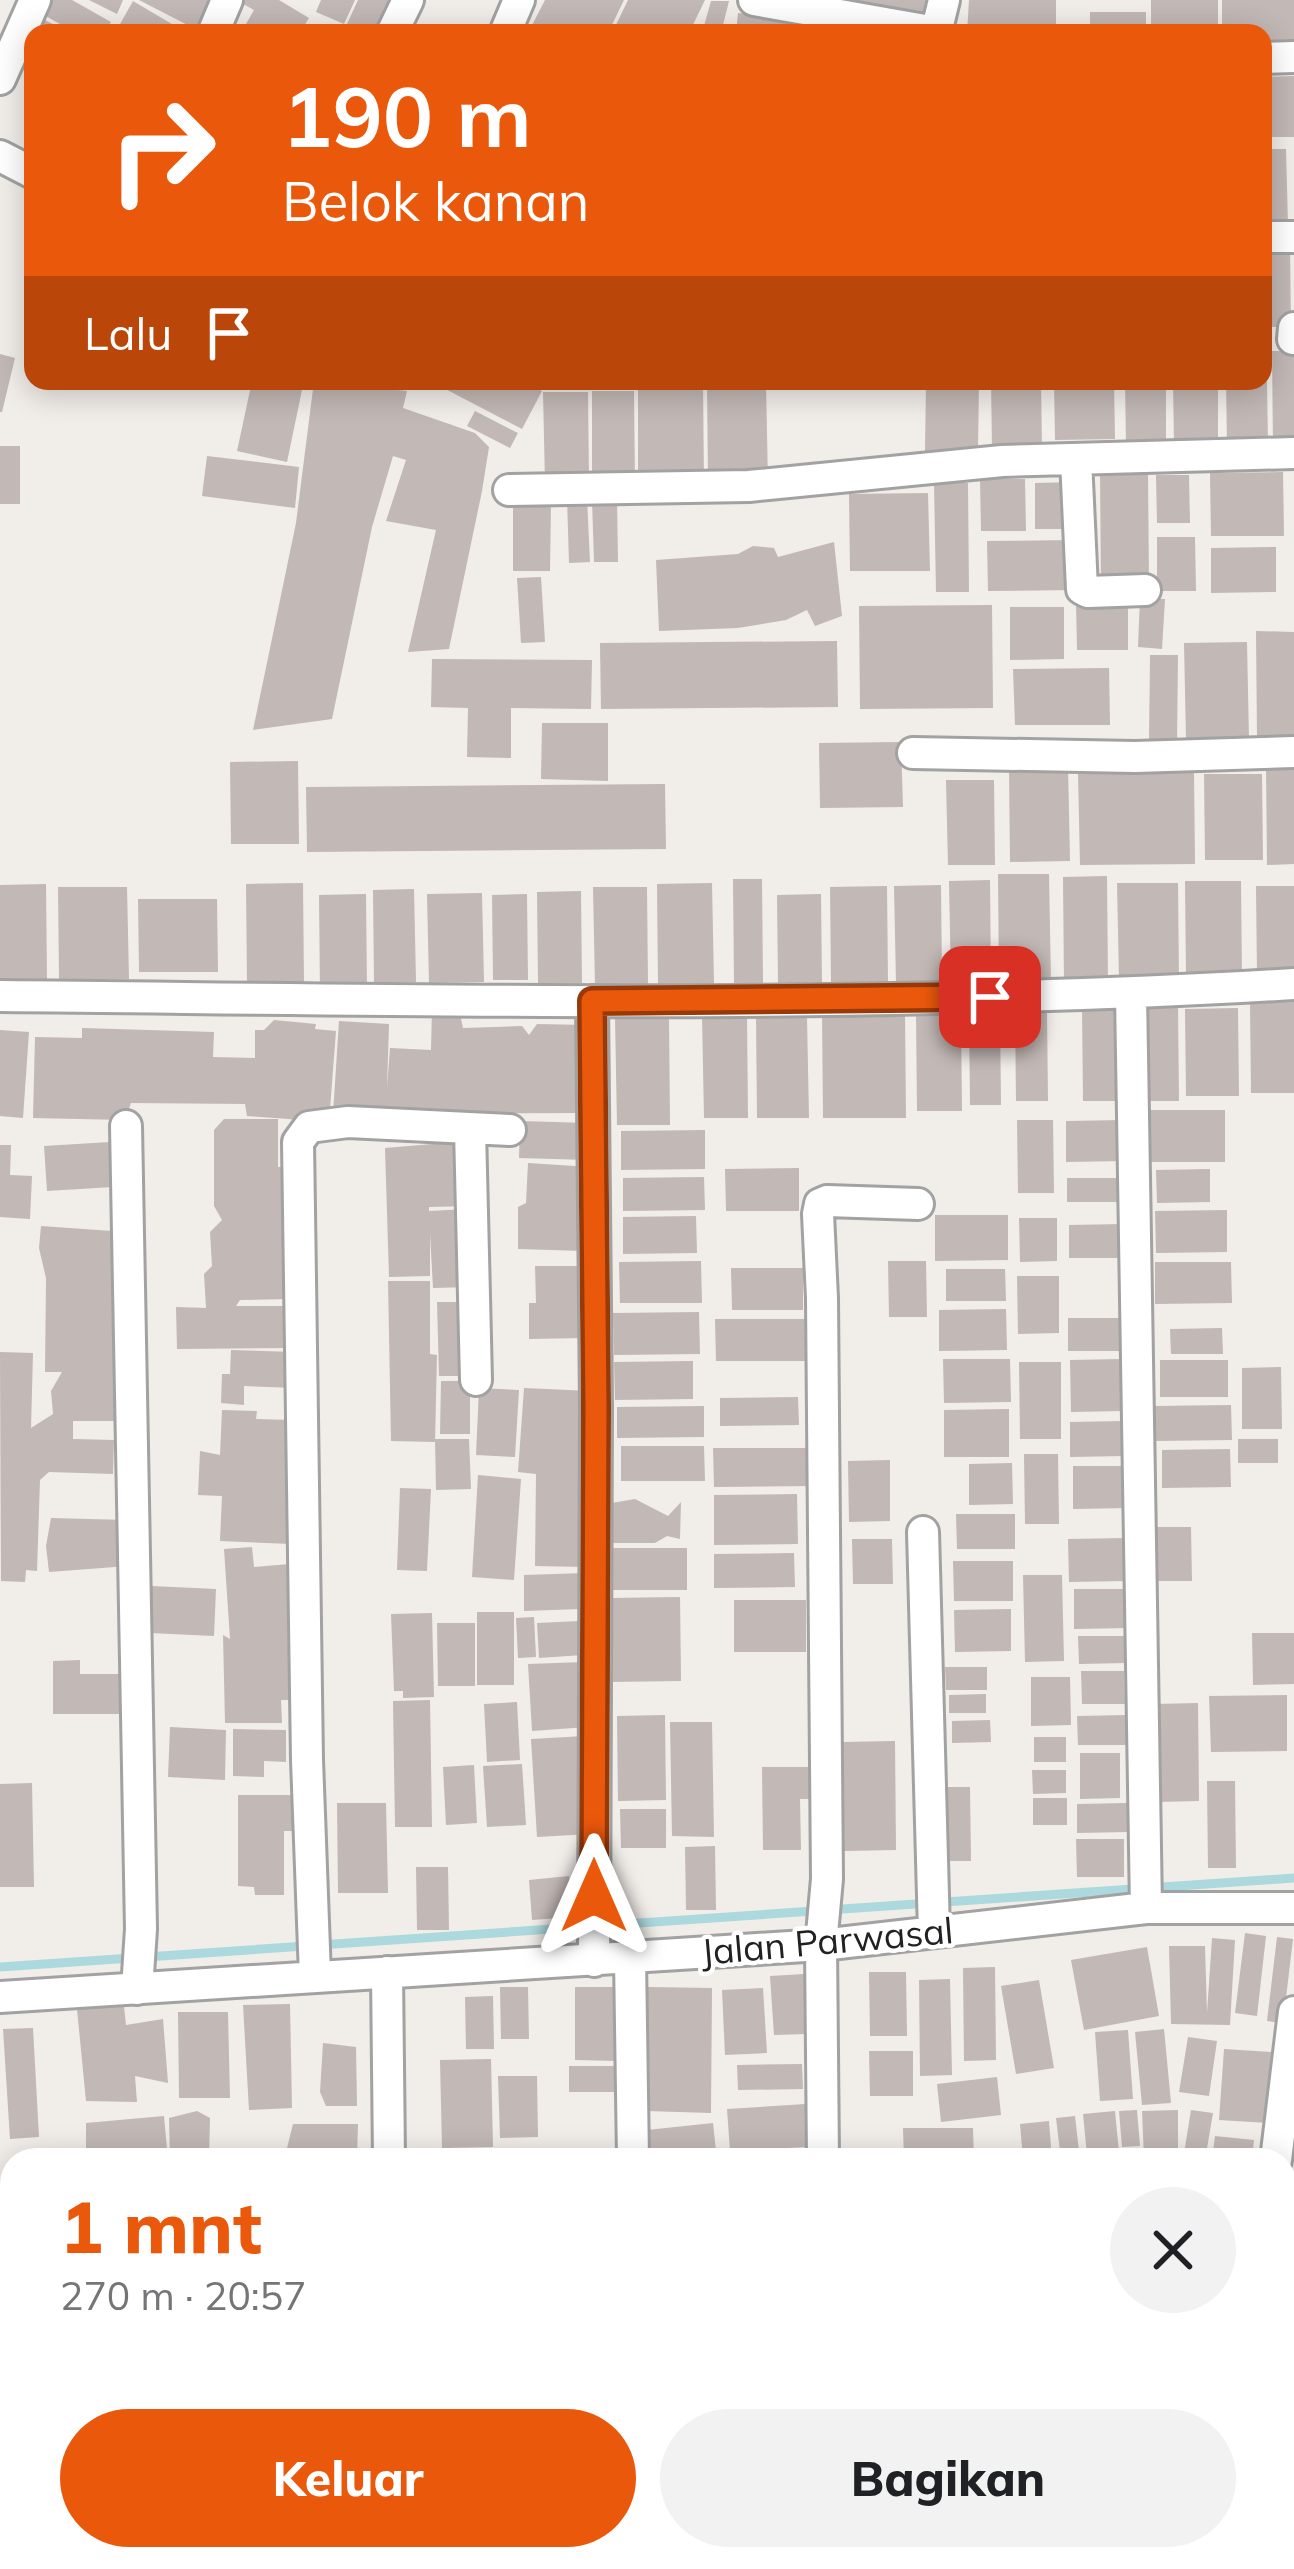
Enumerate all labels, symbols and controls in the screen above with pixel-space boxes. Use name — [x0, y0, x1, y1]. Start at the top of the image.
text: 190 m — [282, 63, 532, 168]
icon: right — [84, 72, 240, 228]
text: Belok kanan — [282, 167, 589, 235]
icon: arrive — [196, 300, 262, 366]
text: Lalu — [84, 305, 172, 361]
pin — [939, 946, 1041, 1048]
icon: arrive — [957, 964, 1023, 1030]
position arrow — [531, 1833, 657, 1959]
street label: Jalan Parwasal — [699, 1907, 955, 1974]
text: 1 mnt — [60, 2181, 262, 2271]
button: close — [1110, 2187, 1236, 2313]
text: 270 m · 20:57 — [60, 2271, 306, 2320]
button: Keluar — [60, 2409, 636, 2547]
button: Bagikan — [660, 2409, 1236, 2547]

